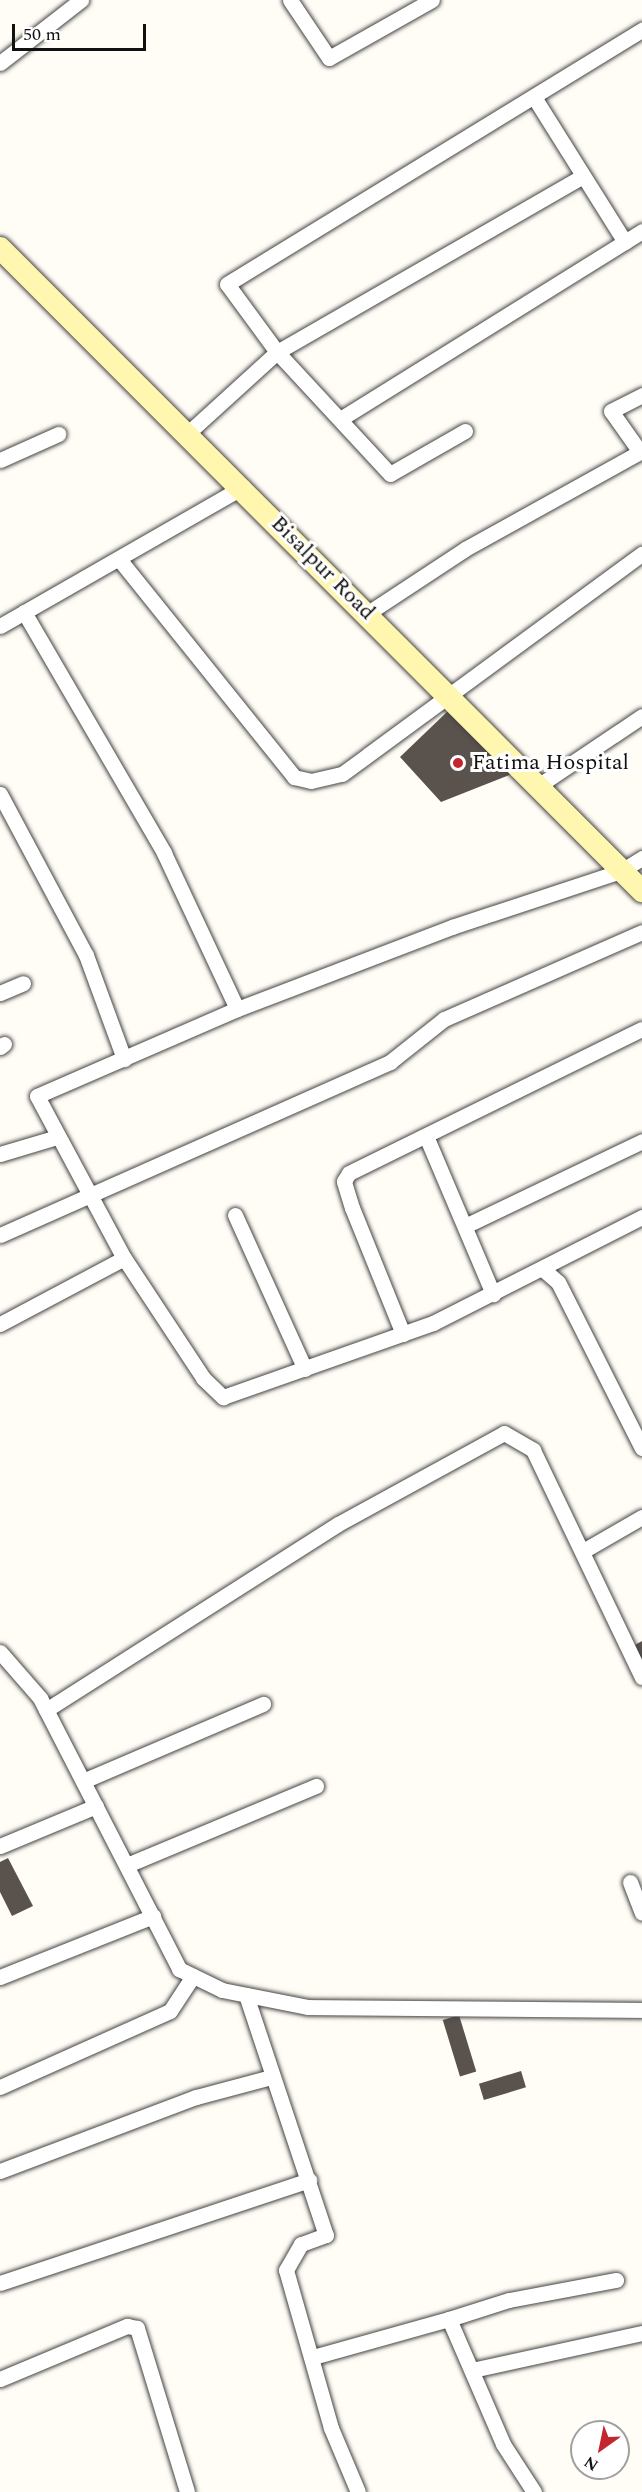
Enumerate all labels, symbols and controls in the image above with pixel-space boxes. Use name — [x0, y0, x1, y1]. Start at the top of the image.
scale bar — [15, 12, 148, 50]
text: 50 m — [23, 21, 61, 48]
street label: Bisalpur Road — [265, 510, 381, 626]
place label: Fatima Hospital — [472, 750, 629, 776]
marker: Fatima Hospital — [449, 754, 467, 772]
north arrow — [570, 2420, 630, 2480]
text: N — [579, 2450, 603, 2477]

